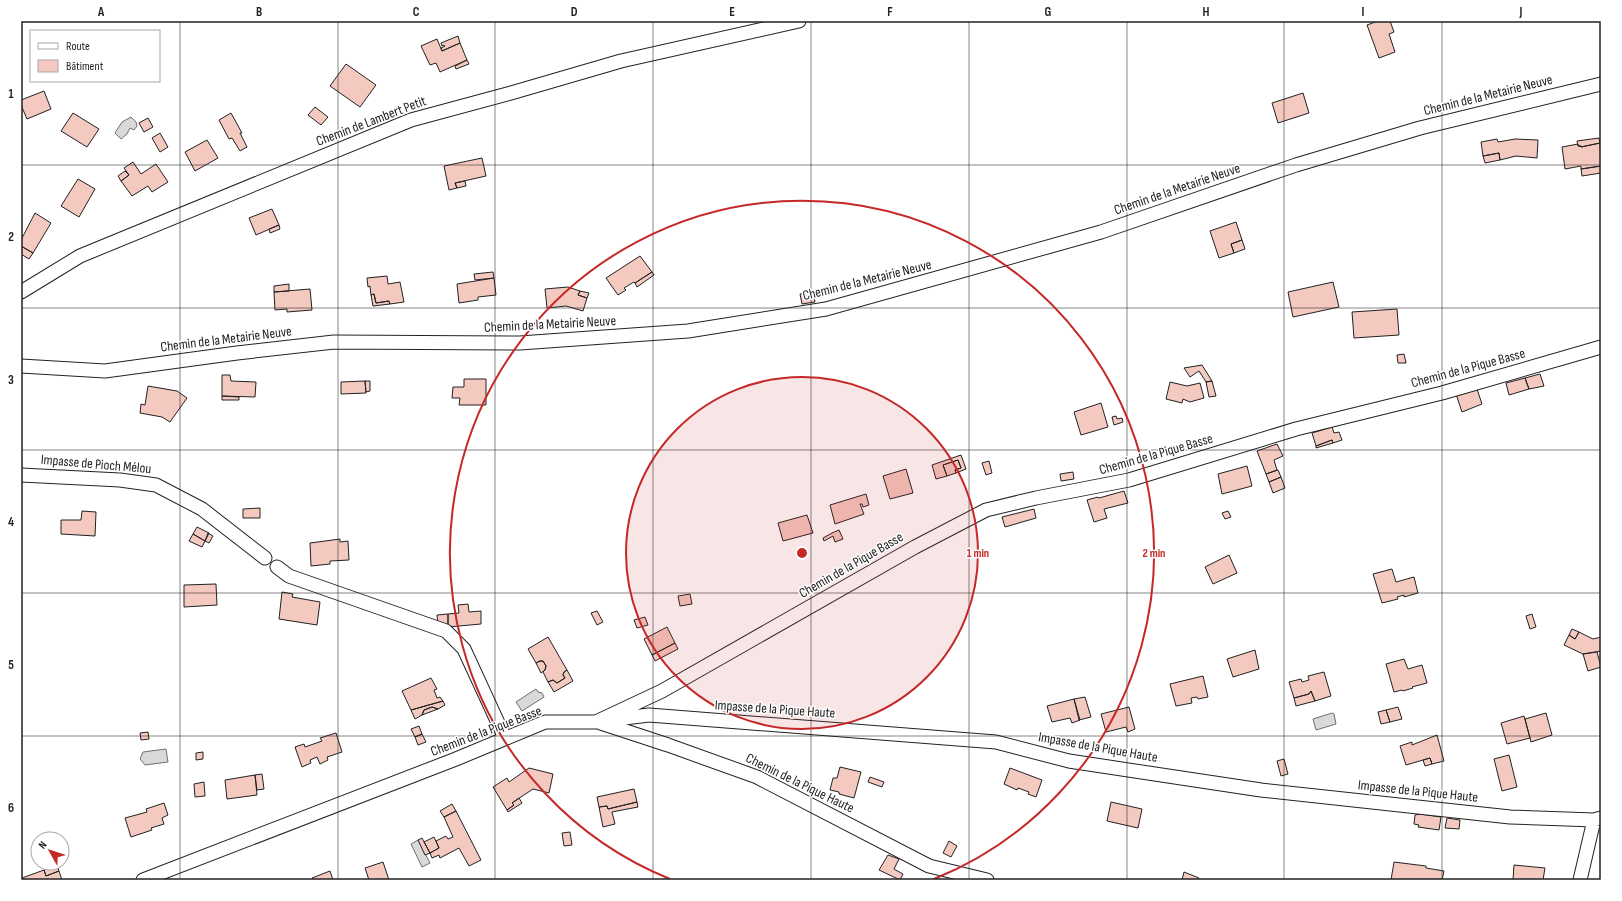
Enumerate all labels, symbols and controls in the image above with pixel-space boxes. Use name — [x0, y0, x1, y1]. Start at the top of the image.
text: A — [97, 4, 105, 20]
text: B — [256, 4, 262, 20]
text: C — [413, 4, 420, 20]
text: D — [571, 4, 578, 20]
text: E — [729, 4, 735, 20]
text: F — [887, 4, 893, 20]
text: G — [1045, 4, 1052, 20]
text: H — [1203, 4, 1210, 20]
text: I — [1362, 4, 1365, 20]
text: J — [1519, 4, 1523, 20]
legend — [30, 30, 160, 82]
text: Route — [66, 39, 90, 54]
text: Bâtiment — [66, 59, 104, 74]
street label: Chemin de la Metairie Neuve — [1422, 71, 1554, 119]
text: 1 — [8, 86, 14, 102]
street label: Chemin de Lambert Petit — [314, 92, 428, 150]
street label: Chemin de la Metairie Neuve — [1112, 159, 1242, 219]
text: 2 — [8, 229, 14, 245]
street label: Chemin de la Metairie Neuve — [801, 256, 933, 304]
street label: Chemin de la Metairie Neuve — [484, 312, 616, 336]
street label: Chemin de la Metairie Neuve — [159, 323, 293, 355]
street label: Chemin de la Pique Basse — [1409, 345, 1527, 391]
text: 3 — [8, 372, 14, 388]
street label: Chemin de la Pique Basse — [1097, 430, 1215, 478]
street label: Impasse de Pioch Mélou — [40, 451, 152, 477]
text: 4 — [8, 514, 14, 530]
street label: Chemin de la Pique Basse — [796, 528, 906, 602]
centre of rings — [795, 546, 809, 560]
text: 1 min — [967, 546, 989, 561]
text: 2 min — [1143, 546, 1165, 561]
text: 5 — [8, 657, 14, 673]
street label: Impasse de la Pique Haute — [714, 696, 836, 722]
street label: Chemin de la Pique Basse — [428, 702, 544, 760]
street label: Impasse de la Pique Haute — [1037, 728, 1159, 766]
street label: Chemin de la Pique Haute — [743, 749, 857, 817]
street label: Impasse de la Pique Haute — [1357, 776, 1479, 806]
text: 6 — [8, 800, 14, 816]
north arrow — [30, 831, 70, 871]
text: N — [36, 839, 50, 851]

